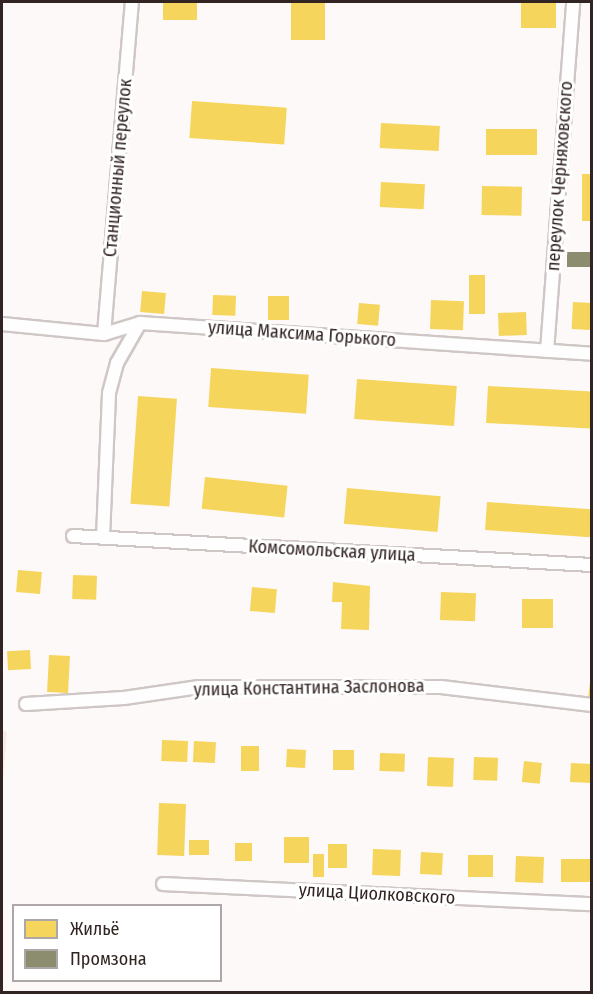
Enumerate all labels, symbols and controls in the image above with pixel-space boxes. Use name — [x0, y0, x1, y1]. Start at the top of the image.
street label: Станционный переулок — [99, 78, 137, 258]
street label: переулок Черняховского — [543, 80, 577, 272]
street label: улица Максима Горького — [207, 317, 397, 351]
street label: Комсомольская улица — [248, 536, 416, 566]
street label: улица Константина Заслонова — [193, 675, 425, 701]
street label: улица Циолковского — [298, 879, 456, 909]
legend — [12, 904, 222, 982]
text: Жильё — [70, 918, 120, 940]
text: Промзона — [70, 948, 147, 970]

